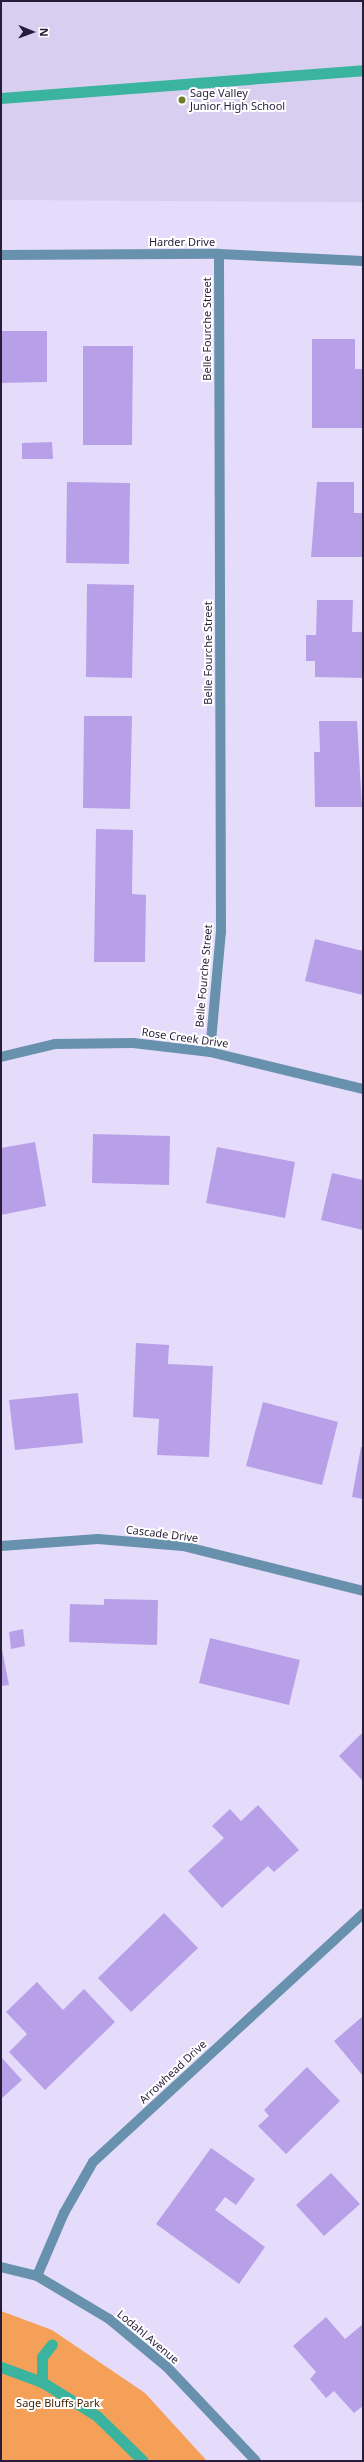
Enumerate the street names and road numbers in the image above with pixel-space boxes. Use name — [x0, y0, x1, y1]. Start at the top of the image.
street label: Harder Drive — [149, 235, 215, 249]
street label: Belle Fourche Street — [200, 277, 214, 381]
street label: Belle Fourche Street — [201, 601, 215, 705]
street label: Belle Fourche Street — [193, 924, 215, 1028]
street label: Rose Creek Drive — [141, 1025, 229, 1051]
street label: Cascade Drive — [125, 1523, 199, 1545]
street label: Arrowhead Drive — [137, 2038, 209, 2106]
street label: Lodahl Avenue — [114, 2307, 182, 2367]

